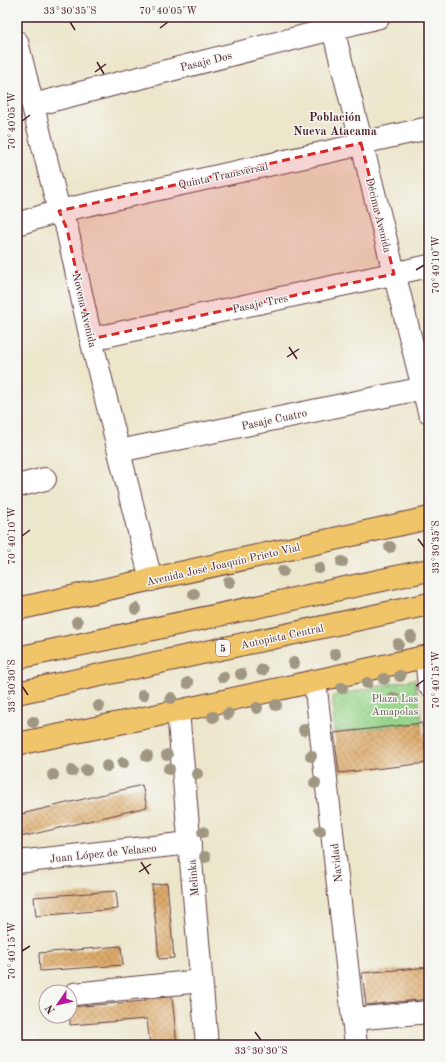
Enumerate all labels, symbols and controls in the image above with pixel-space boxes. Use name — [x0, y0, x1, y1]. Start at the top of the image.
text: 33°30'35"S — [43, 6, 97, 16]
text: 70°40'05"W — [139, 6, 197, 16]
street label: Pasaje Dos — [179, 51, 234, 74]
text: 70°40'05"W — [7, 92, 17, 150]
district label: Población Nueva Atacama — [293, 112, 377, 138]
street label: Quinta Transversal — [177, 162, 269, 191]
street label: Décima Avenida — [363, 177, 392, 254]
text: 70°40'10"W — [431, 236, 441, 294]
street label: Novena Avenida — [70, 272, 98, 349]
street label: Pasaje Tres — [232, 293, 289, 316]
street label: Pasaje Cuatro — [240, 408, 308, 433]
text: 70°40'10"W — [7, 507, 17, 565]
text: 33°30'35"S — [431, 520, 441, 574]
street label: Avenida José Joaquín Prieto Vial — [145, 542, 301, 589]
street label: Autopista Central — [240, 623, 325, 652]
road number: 5 — [216, 640, 230, 656]
text: 70°40'15"W — [431, 651, 441, 709]
text: 33°30'30"S — [7, 659, 17, 713]
park label: Plaza Las Amapolas — [372, 694, 419, 718]
street label: Navidad — [330, 842, 345, 883]
street label: Juan López de Velasco — [49, 843, 157, 866]
street label: Melinka — [187, 858, 202, 897]
text: 70°40'15"W — [7, 922, 17, 980]
north arrow — [38, 984, 78, 1024]
text: N — [44, 1002, 58, 1015]
text: 33°30'30"S — [234, 1046, 288, 1056]

